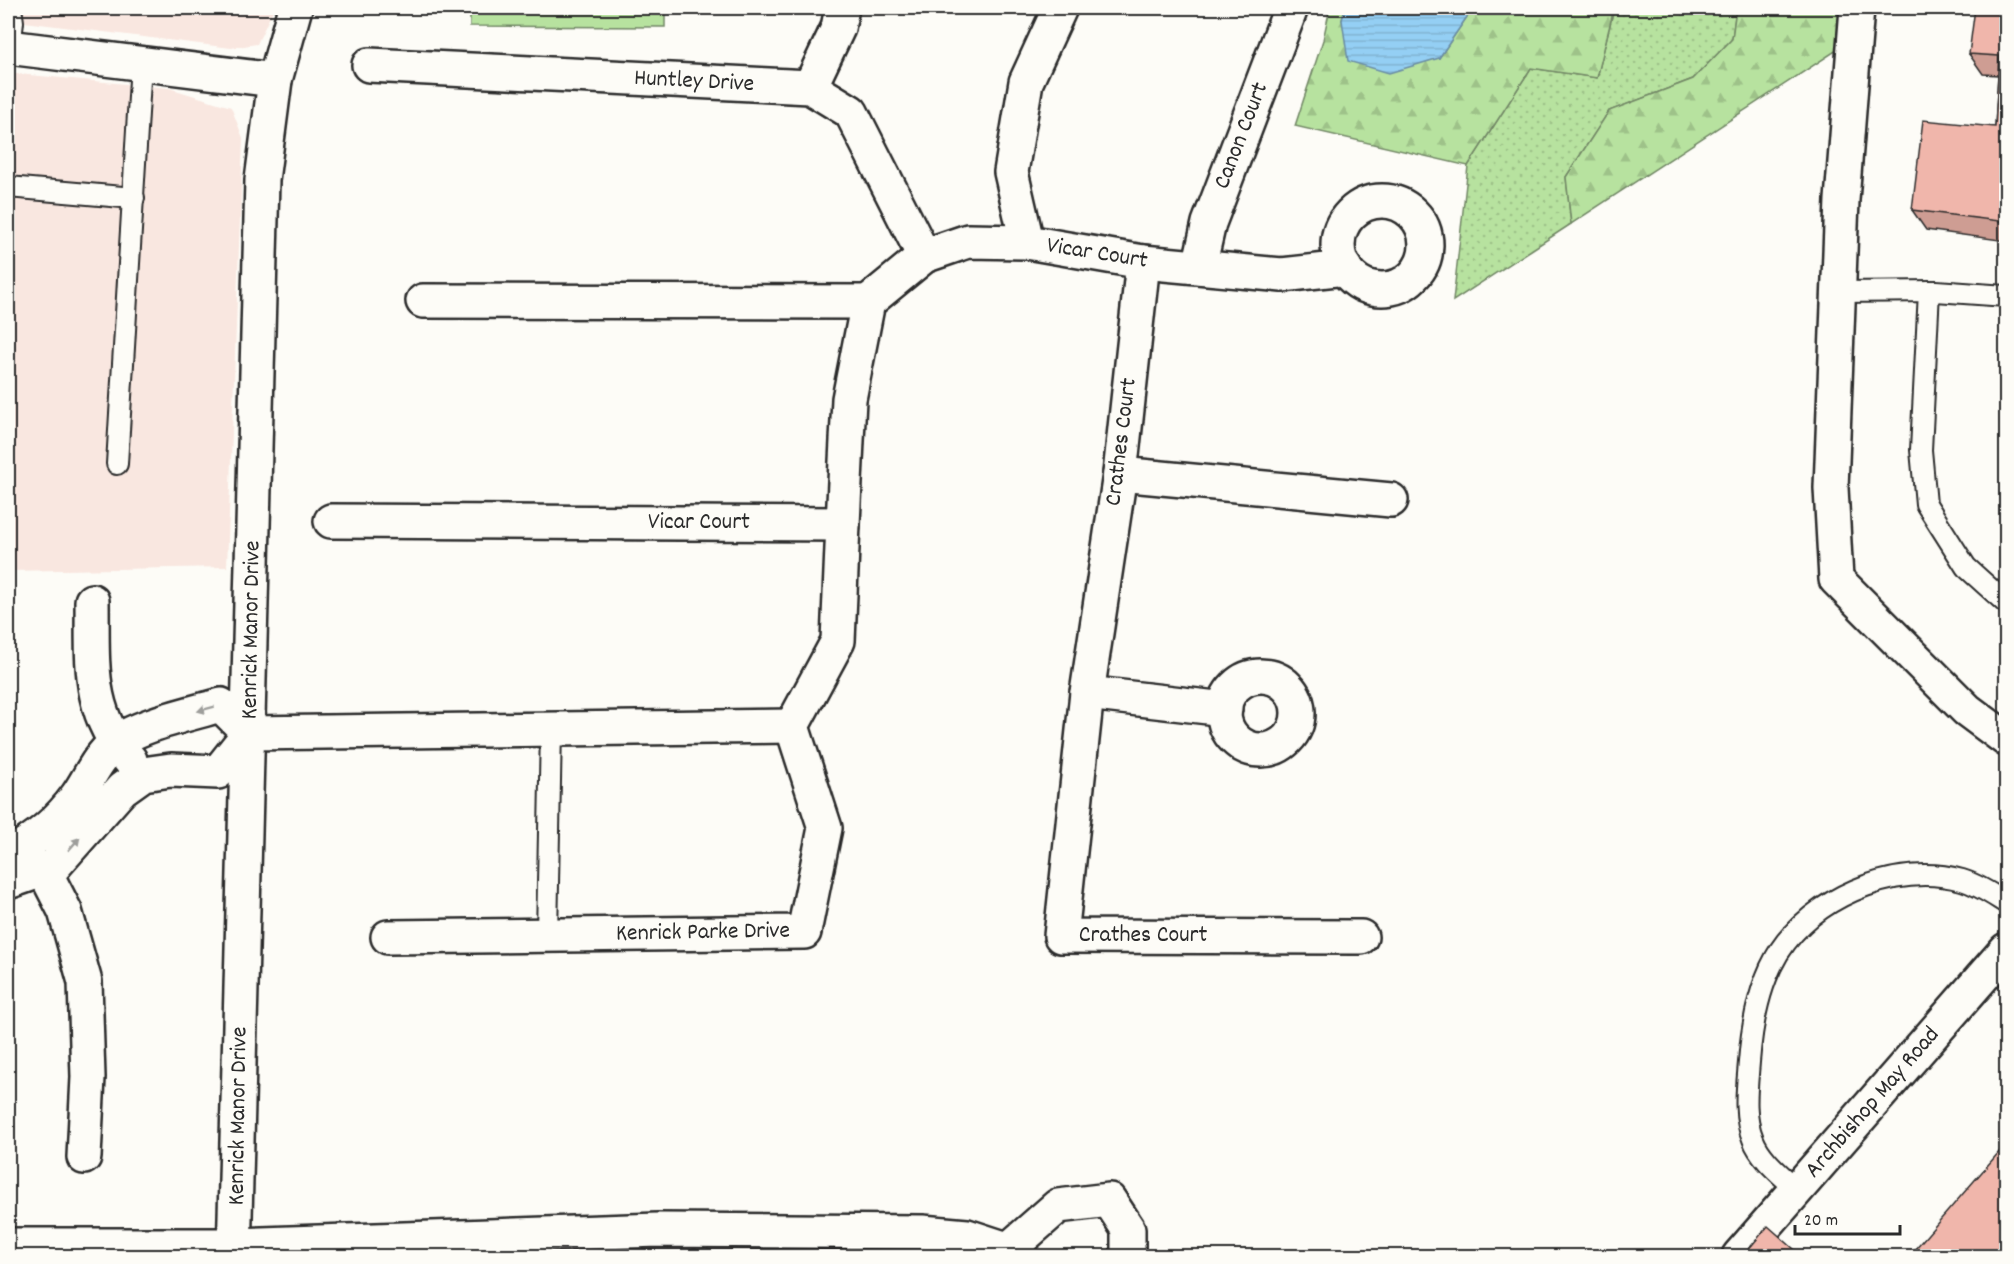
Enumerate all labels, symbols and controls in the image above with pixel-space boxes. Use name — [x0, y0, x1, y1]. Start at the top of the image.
street label: Huntley Drive — [633, 62, 755, 102]
street label: Canon Court — [1206, 77, 1278, 194]
street label: Vicar Court — [1044, 229, 1150, 279]
street label: Crathes Court — [1097, 376, 1147, 508]
street label: Vicar Court — [648, 506, 750, 540]
street label: Kenrick Manor Drive — [233, 540, 271, 720]
one-way arrow — [197, 705, 215, 714]
one-way arrow — [67, 837, 80, 852]
street label: Kenrick Parke Drive — [616, 914, 790, 952]
street label: Crathes Court — [1079, 919, 1207, 953]
street label: Archbishop May Road — [1797, 1020, 1949, 1186]
street label: Kenrick Manor Drive — [220, 1026, 258, 1206]
scale bar — [1795, 1198, 1900, 1236]
text: 20 m — [1804, 1209, 1838, 1234]

